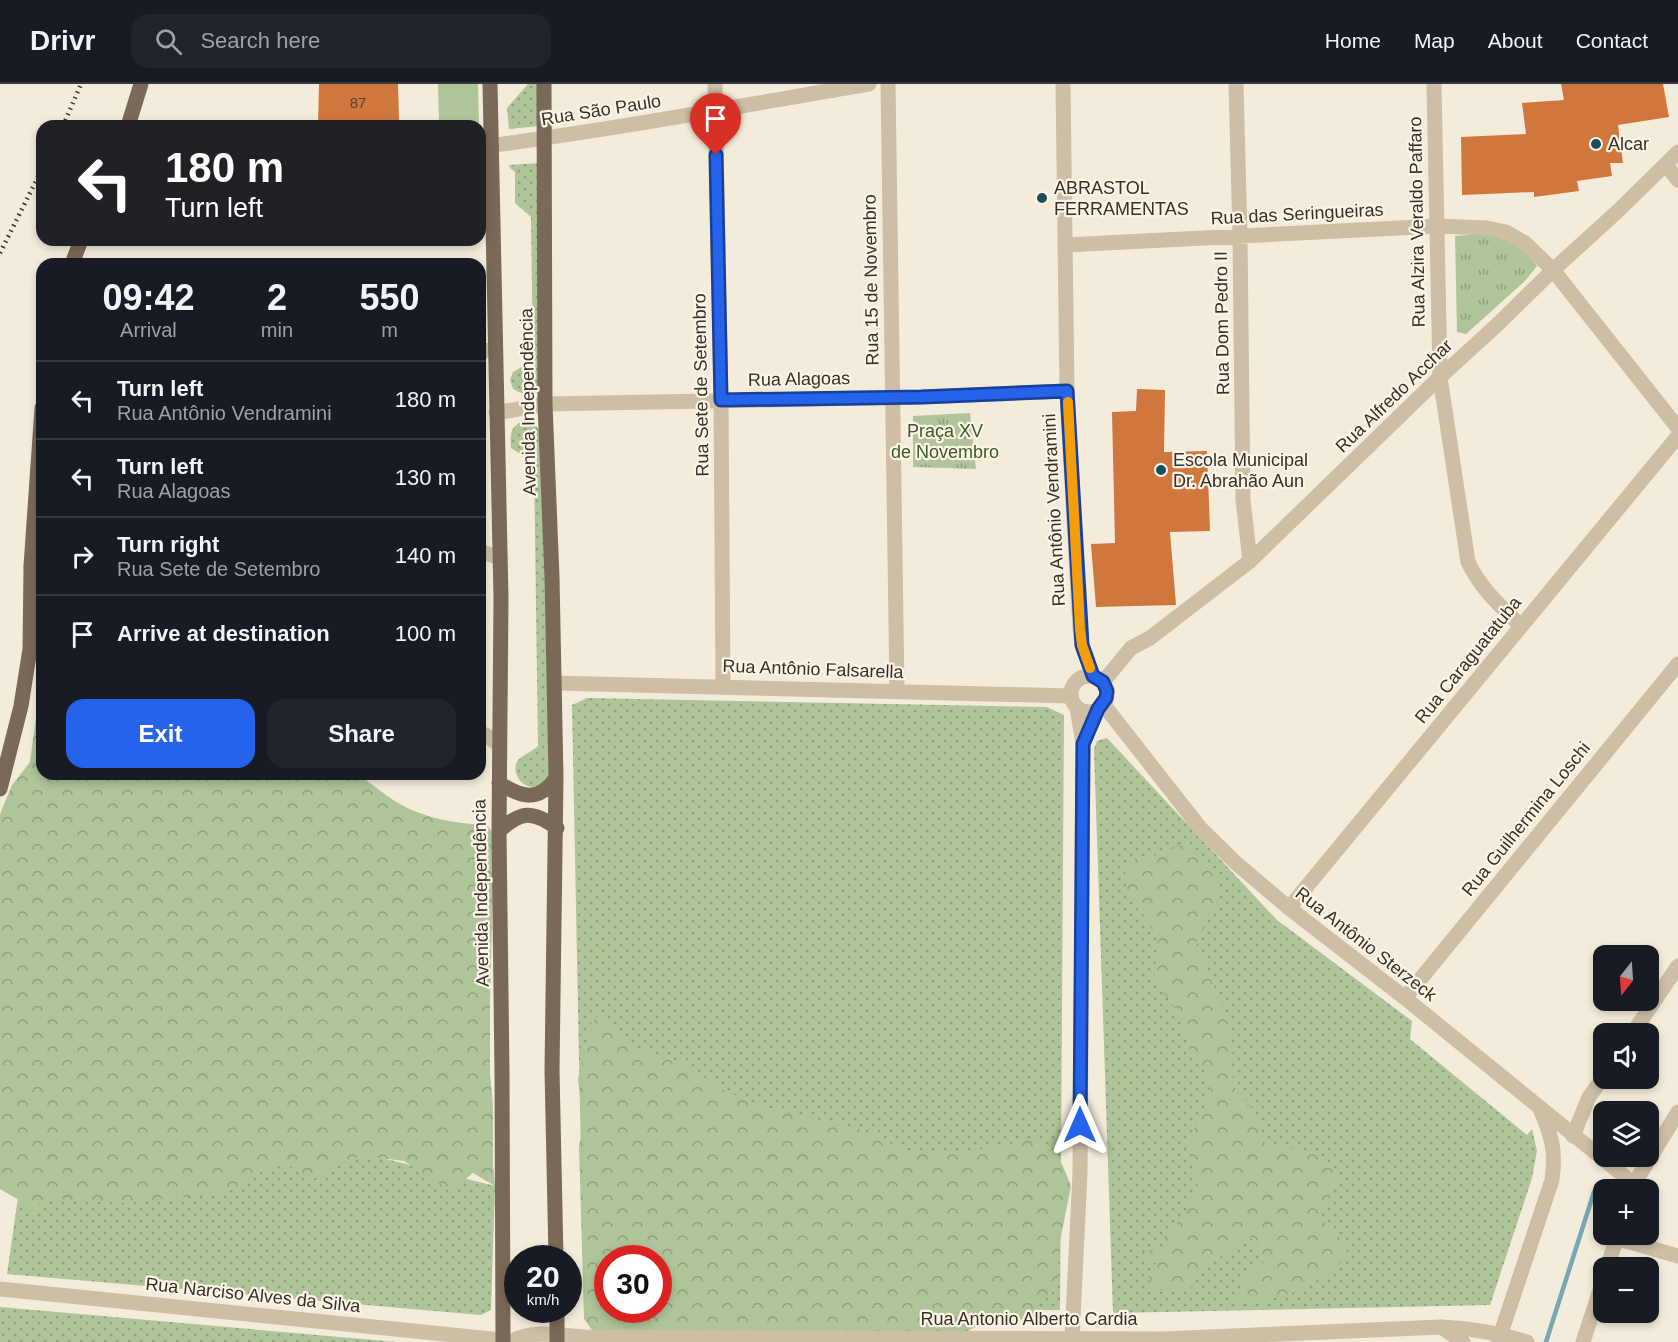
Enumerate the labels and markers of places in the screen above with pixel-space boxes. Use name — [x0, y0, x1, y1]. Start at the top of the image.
pin — [690, 93, 741, 155]
place label: Alcar — [1608, 134, 1649, 154]
marker: Alcar — [1589, 137, 1603, 151]
place label: ABRASTOL FERRAMENTAS — [1054, 178, 1189, 219]
marker: ABRASTOL FERRAMENTAS — [1035, 191, 1049, 205]
place label: Escola Municipal Dr. Abrahão Aun — [1173, 450, 1308, 491]
marker: Escola Municipal Dr. Abrahão Aun — [1154, 463, 1168, 477]

